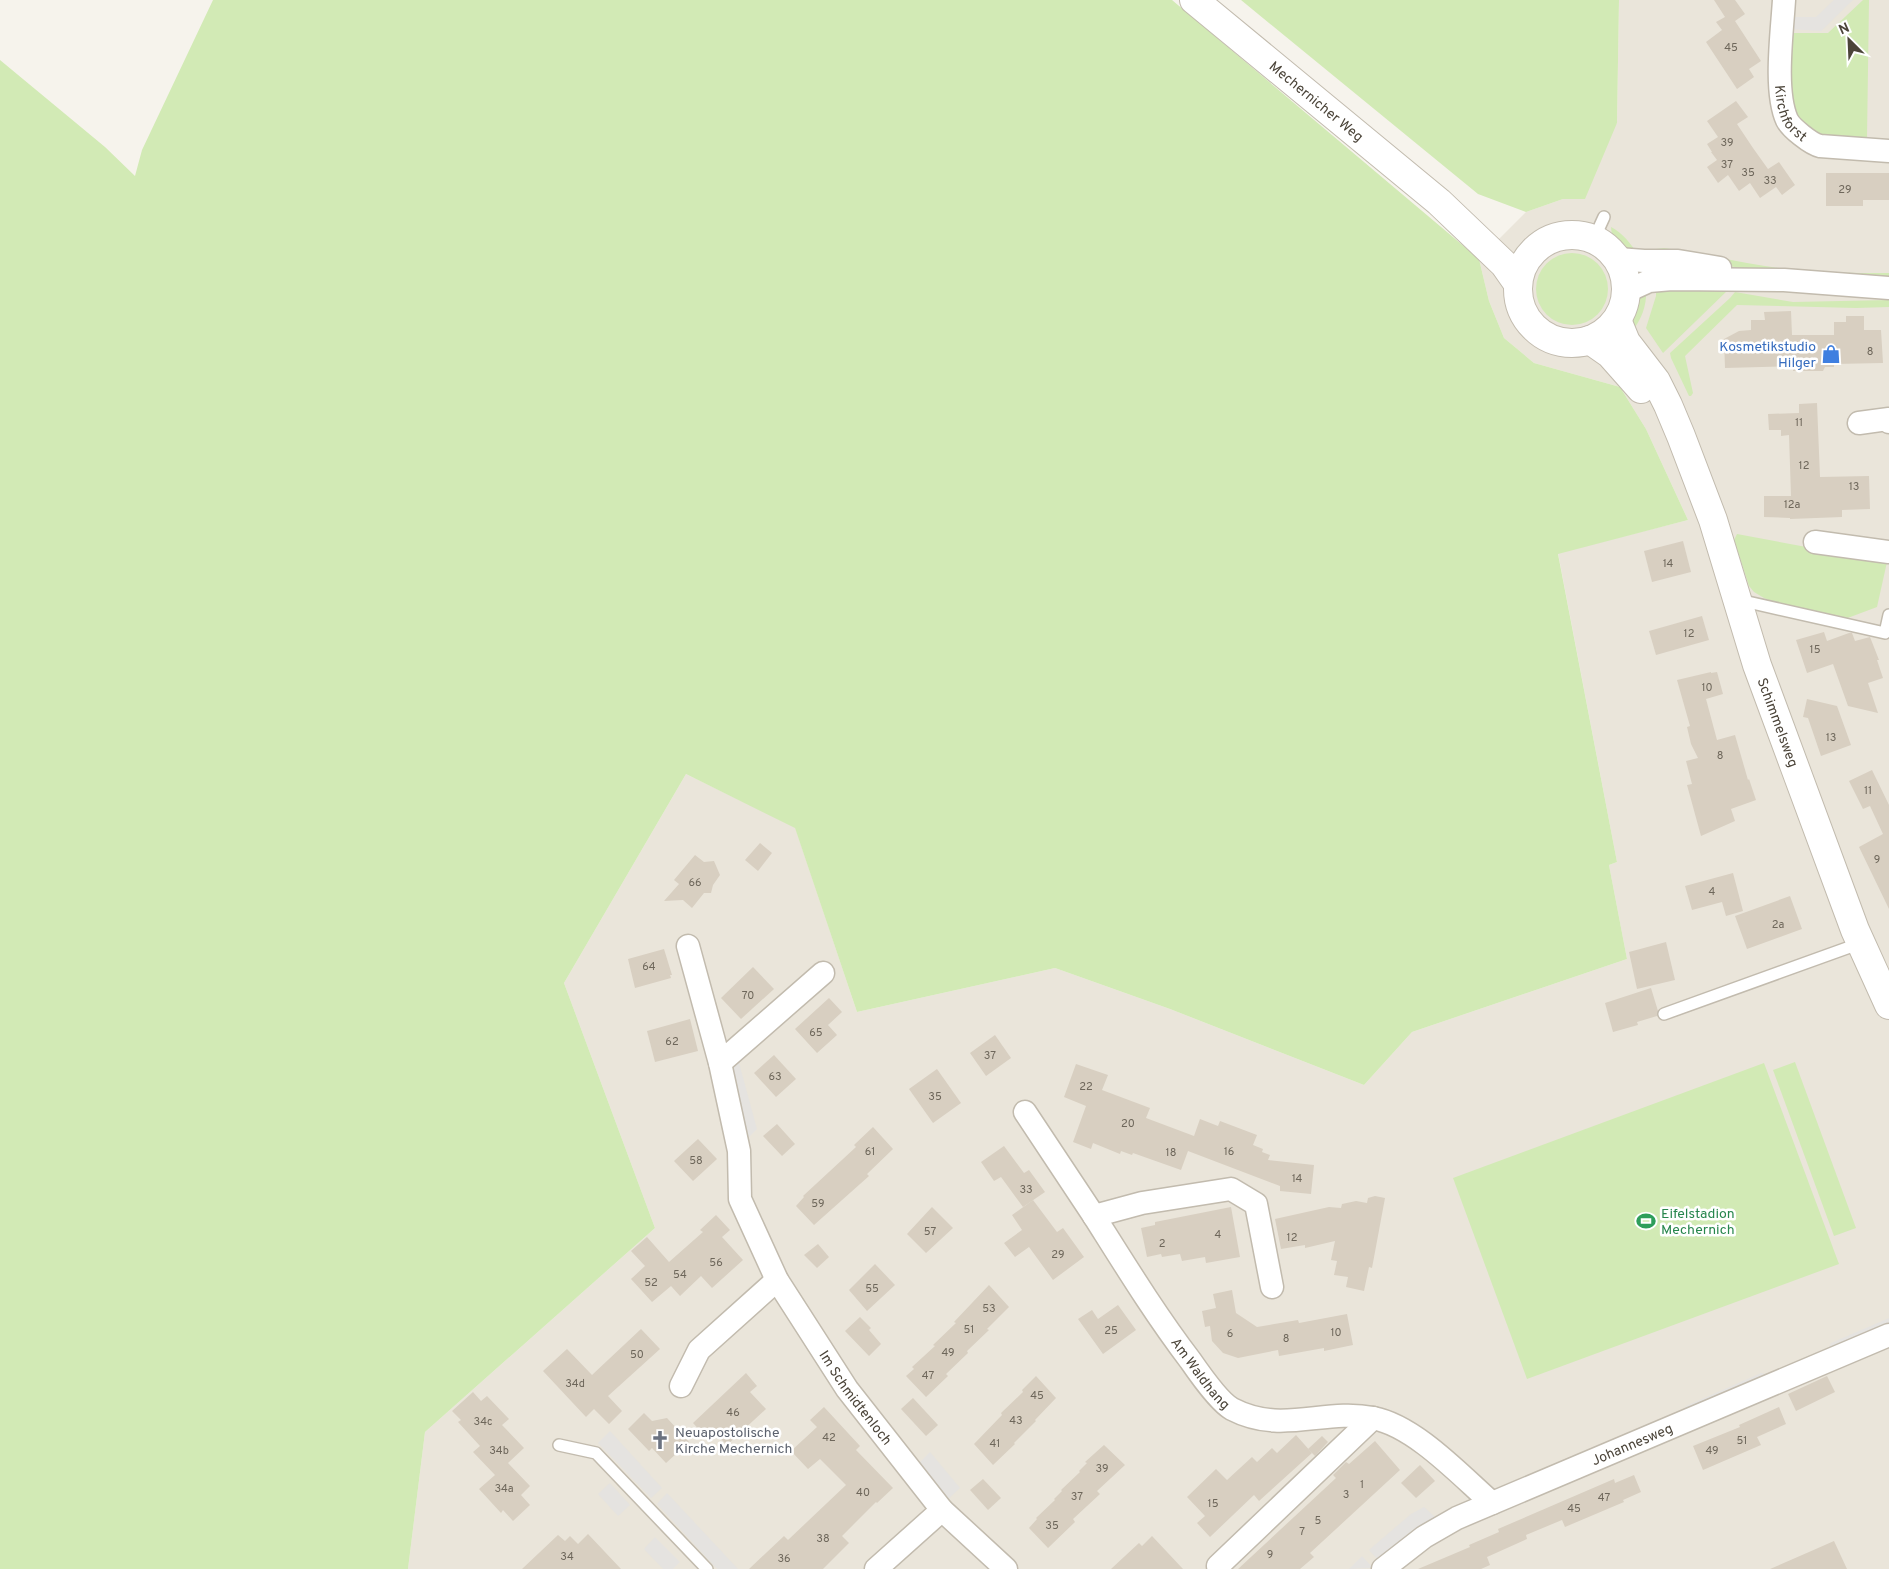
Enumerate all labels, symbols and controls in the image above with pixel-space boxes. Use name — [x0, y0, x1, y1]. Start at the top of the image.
north arrow — [1824, 15, 1874, 65]
text: N — [1836, 20, 1852, 39]
house number: 45 — [1724, 41, 1738, 55]
street label: Mechernicher Weg — [1265, 58, 1366, 146]
street label: Kirchforst — [1770, 84, 1810, 146]
house number: 39 — [1721, 136, 1733, 150]
house number: 37 — [1721, 158, 1733, 172]
house number: 35 — [1741, 166, 1755, 180]
house number: 33 — [1763, 174, 1777, 188]
house number: 29 — [1838, 183, 1852, 197]
place label: Kosmetikstudio Hilger — [1719, 339, 1817, 372]
shop icon: Kosmetikstudio Hilger — [1820, 343, 1842, 365]
house number: 8 — [1867, 345, 1873, 359]
house number: 11 — [1795, 416, 1803, 430]
house number: 12 — [1799, 459, 1809, 473]
house number: 13 — [1849, 480, 1859, 494]
house number: 12a — [1784, 498, 1801, 512]
house number: 14 — [1663, 557, 1674, 571]
house number: 12 — [1684, 627, 1694, 641]
house number: 15 — [1810, 643, 1821, 657]
street label: Schimmelsweg — [1753, 676, 1801, 770]
house number: 10 — [1701, 681, 1713, 695]
house number: 13 — [1826, 731, 1836, 745]
house number: 8 — [1717, 749, 1723, 763]
house number: 11 — [1864, 784, 1872, 798]
house number: 9 — [1874, 853, 1880, 867]
house number: 66 — [688, 876, 702, 890]
house number: 4 — [1709, 885, 1716, 899]
house number: 2a — [1772, 918, 1784, 932]
house number: 64 — [642, 960, 656, 974]
house number: 70 — [742, 989, 754, 1003]
house number: 65 — [809, 1026, 823, 1040]
house number: 62 — [665, 1035, 679, 1049]
house number: 37 — [984, 1049, 996, 1063]
house number: 63 — [768, 1070, 782, 1084]
house number: 22 — [1079, 1080, 1093, 1094]
house number: 35 — [928, 1090, 942, 1104]
house number: 20 — [1121, 1117, 1135, 1131]
house number: 61 — [865, 1145, 875, 1159]
house number: 16 — [1224, 1145, 1234, 1159]
house number: 18 — [1166, 1146, 1176, 1160]
house number: 58 — [689, 1154, 703, 1168]
house number: 14 — [1292, 1172, 1303, 1186]
house number: 33 — [1019, 1183, 1033, 1197]
house number: 59 — [811, 1197, 825, 1211]
place label: Eifelstadion Mechernich — [1661, 1206, 1735, 1239]
sports icon: Eifelstadion Mechernich — [1635, 1210, 1657, 1232]
house number: 57 — [924, 1225, 936, 1239]
house number: 4 — [1215, 1228, 1222, 1242]
house number: 12 — [1287, 1231, 1297, 1245]
house number: 2 — [1159, 1237, 1165, 1251]
house number: 29 — [1051, 1248, 1065, 1262]
house number: 56 — [709, 1256, 723, 1270]
house number: 54 — [673, 1268, 687, 1282]
house number: 52 — [644, 1276, 658, 1290]
house number: 55 — [865, 1282, 879, 1296]
house number: 53 — [982, 1302, 996, 1316]
house number: 51 — [964, 1323, 974, 1337]
house number: 25 — [1104, 1324, 1118, 1338]
house number: 10 — [1330, 1326, 1342, 1340]
house number: 6 — [1227, 1327, 1233, 1341]
house number: 8 — [1283, 1332, 1289, 1346]
street label: Am Waldhang — [1166, 1335, 1233, 1414]
house number: 49 — [941, 1346, 955, 1360]
house number: 50 — [630, 1348, 644, 1362]
street label: Im Schmidtenloch — [815, 1348, 895, 1449]
house number: 47 — [922, 1369, 934, 1383]
house number: 34d — [565, 1377, 585, 1391]
house number: 45 — [1030, 1389, 1044, 1403]
house number: 46 — [726, 1406, 740, 1420]
house number: 43 — [1009, 1414, 1023, 1428]
house number: 34c — [474, 1415, 492, 1429]
street label: Johannesweg — [1589, 1421, 1676, 1470]
place label: Neuapostolische Kirche Mechernich — [675, 1425, 792, 1458]
church icon: Neuapostolische Kirche Mechernich — [649, 1429, 671, 1451]
house number: 42 — [822, 1431, 836, 1445]
house number: 51 — [1737, 1434, 1747, 1448]
house number: 41 — [990, 1437, 1000, 1451]
house number: 34b — [489, 1444, 509, 1458]
house number: 49 — [1705, 1444, 1719, 1458]
house number: 39 — [1096, 1462, 1108, 1476]
house number: 1 — [1360, 1478, 1364, 1492]
house number: 34a — [494, 1482, 514, 1496]
house number: 40 — [856, 1486, 870, 1500]
house number: 3 — [1343, 1488, 1349, 1502]
house number: 37 — [1071, 1490, 1083, 1504]
house number: 47 — [1598, 1491, 1610, 1505]
house number: 15 — [1208, 1497, 1219, 1511]
house number: 45 — [1567, 1502, 1581, 1516]
house number: 5 — [1315, 1514, 1322, 1528]
house number: 35 — [1045, 1519, 1059, 1533]
house number: 7 — [1299, 1525, 1305, 1539]
house number: 38 — [816, 1532, 830, 1546]
house number: 9 — [1267, 1548, 1273, 1562]
house number: 34 — [560, 1550, 574, 1564]
house number: 36 — [777, 1552, 791, 1566]

